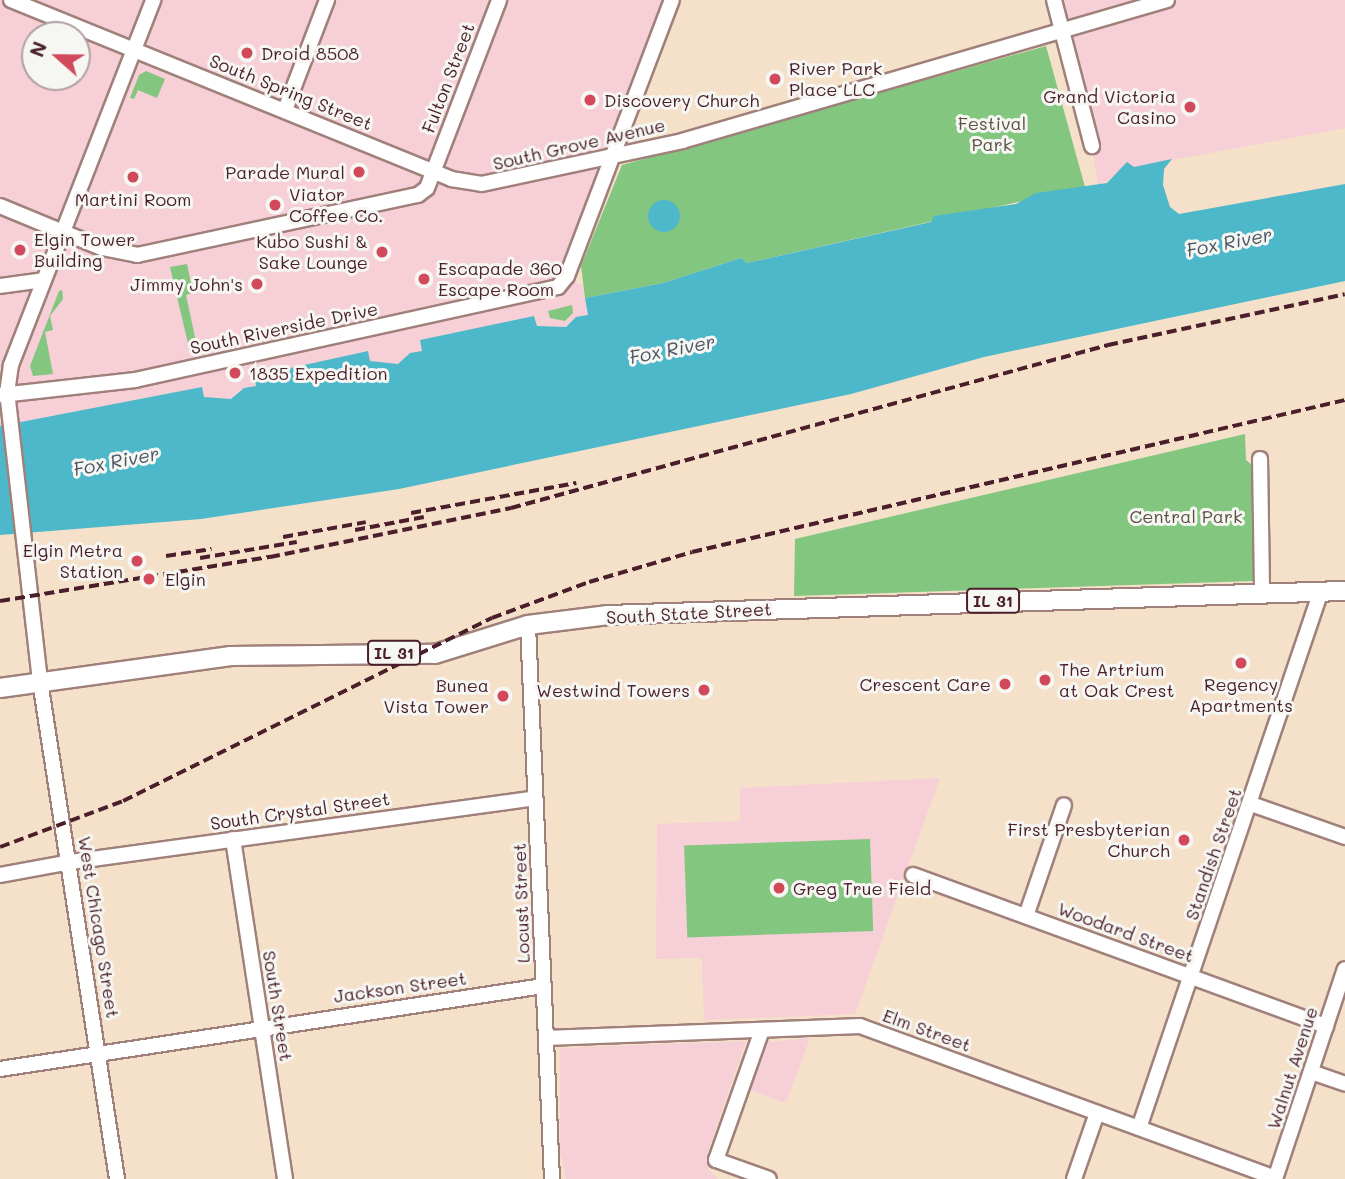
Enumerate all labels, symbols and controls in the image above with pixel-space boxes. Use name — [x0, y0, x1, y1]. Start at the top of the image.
street label: Fulton Street — [417, 20, 479, 136]
north arrow — [21, 21, 91, 91]
text: N — [24, 38, 52, 60]
place label: Droid 8508 — [261, 42, 359, 64]
marker: Droid 8508 — [239, 45, 255, 61]
street label: South Spring Street — [206, 49, 376, 135]
place label: River Park Place LLC — [789, 58, 882, 100]
marker: River Park Place LLC — [767, 71, 783, 87]
place label: Grand Victoria Casino — [1043, 86, 1176, 128]
place label: Discovery Church — [604, 89, 759, 111]
marker: Discovery Church — [582, 92, 598, 108]
marker: Grand Victoria Casino — [1182, 99, 1198, 115]
park label: Festival Park — [958, 113, 1026, 156]
street label: South Grove Avenue — [491, 114, 667, 174]
place label: Parade Mural — [225, 161, 345, 183]
marker: Parade Mural — [351, 164, 367, 180]
marker: Martini Room — [125, 169, 141, 185]
place label: Viator Coffee Co. — [289, 184, 383, 227]
place label: Martini Room — [75, 188, 191, 210]
marker: Viator Coffee Co. — [267, 197, 283, 213]
water label: Fox River — [1184, 223, 1274, 261]
place label: Elgin Tower Building — [34, 229, 135, 272]
place label: Kubo Sushi & Sake Lounge — [256, 231, 368, 274]
marker: Elgin Tower Building — [12, 242, 28, 258]
marker: Kubo Sushi & Sake Lounge — [374, 244, 390, 260]
place label: Escapade 360 Escape Room — [438, 258, 562, 300]
marker: Escapade 360 Escape Room — [416, 271, 432, 287]
place label: Jimmy John's — [130, 273, 243, 295]
marker: Jimmy John's — [249, 276, 265, 292]
street label: South Riverside Drive — [188, 298, 380, 358]
water label: Fox River — [627, 330, 717, 368]
place label: 1835 Expedition — [249, 362, 387, 384]
marker: 1835 Expedition — [227, 365, 243, 381]
water label: Fox River — [71, 442, 161, 480]
park label: Central Park — [1129, 505, 1243, 527]
place label: Elgin Metra Station — [23, 540, 123, 582]
marker: Elgin Metra Station — [129, 553, 145, 569]
place label: Elgin — [165, 568, 206, 590]
marker: Elgin — [139, 569, 159, 589]
road number: IL 31 — [965, 588, 1021, 614]
street label: South State Street — [606, 598, 772, 628]
road number: IL 31 — [366, 640, 422, 666]
marker: Regency Apartments — [1233, 655, 1249, 671]
place label: The Artrium at Oak Crest — [1059, 659, 1174, 702]
marker: The Artrium at Oak Crest — [1037, 672, 1053, 688]
place label: Crescent Care — [860, 673, 991, 695]
place label: Regency Apartments — [1189, 674, 1293, 716]
place label: Bunea Vista Tower — [383, 675, 489, 718]
marker: Crescent Care — [997, 676, 1013, 692]
place label: Westwind Towers — [536, 679, 690, 701]
marker: Westwind Towers — [696, 682, 712, 698]
marker: Bunea Vista Tower — [495, 688, 511, 704]
street label: Standish Street — [1180, 785, 1246, 923]
street label: South Crystal Street — [209, 788, 391, 834]
place label: First Presbyterian Church — [1007, 819, 1170, 862]
marker: First Presbyterian Church — [1176, 832, 1192, 848]
street label: West Chicago Street — [74, 835, 124, 1019]
street label: Locust Street — [508, 843, 534, 963]
place label: Greg True Field — [793, 877, 931, 899]
marker: Greg True Field — [771, 880, 787, 896]
street label: Woodard Street — [1055, 897, 1197, 967]
street label: South Street — [259, 949, 297, 1063]
street label: Jackson Street — [332, 967, 468, 1007]
street label: Elm Street — [880, 1004, 974, 1056]
street label: Walnut Avenue — [1262, 1004, 1322, 1132]

